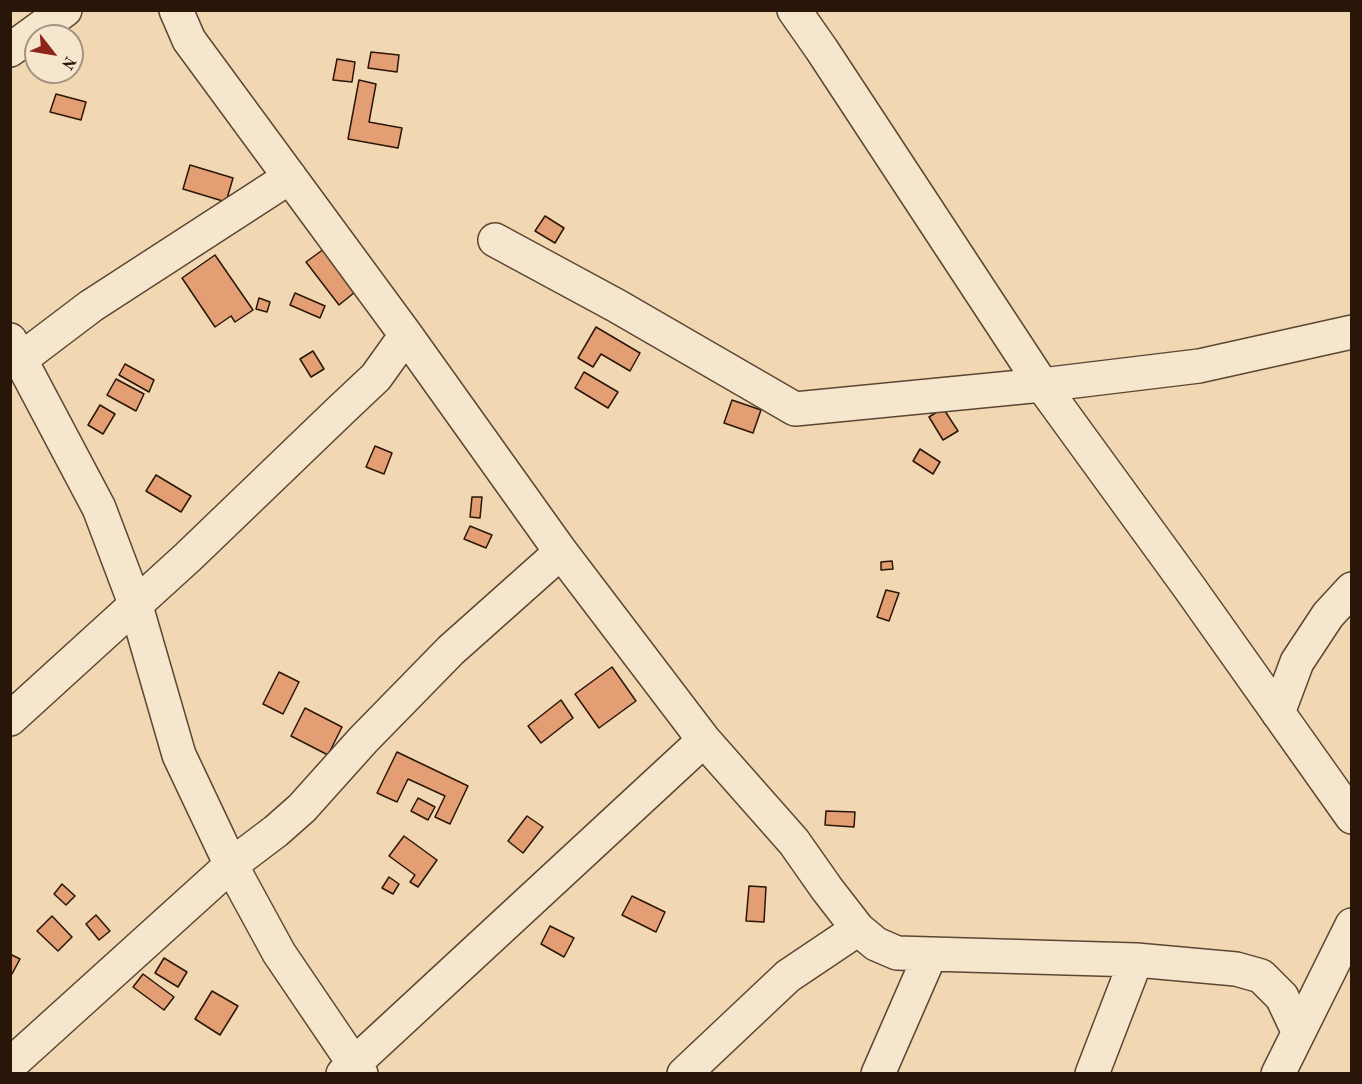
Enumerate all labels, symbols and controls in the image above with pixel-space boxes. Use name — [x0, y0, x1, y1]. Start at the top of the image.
north arrow — [24, 24, 84, 84]
text: N — [58, 53, 78, 72]

